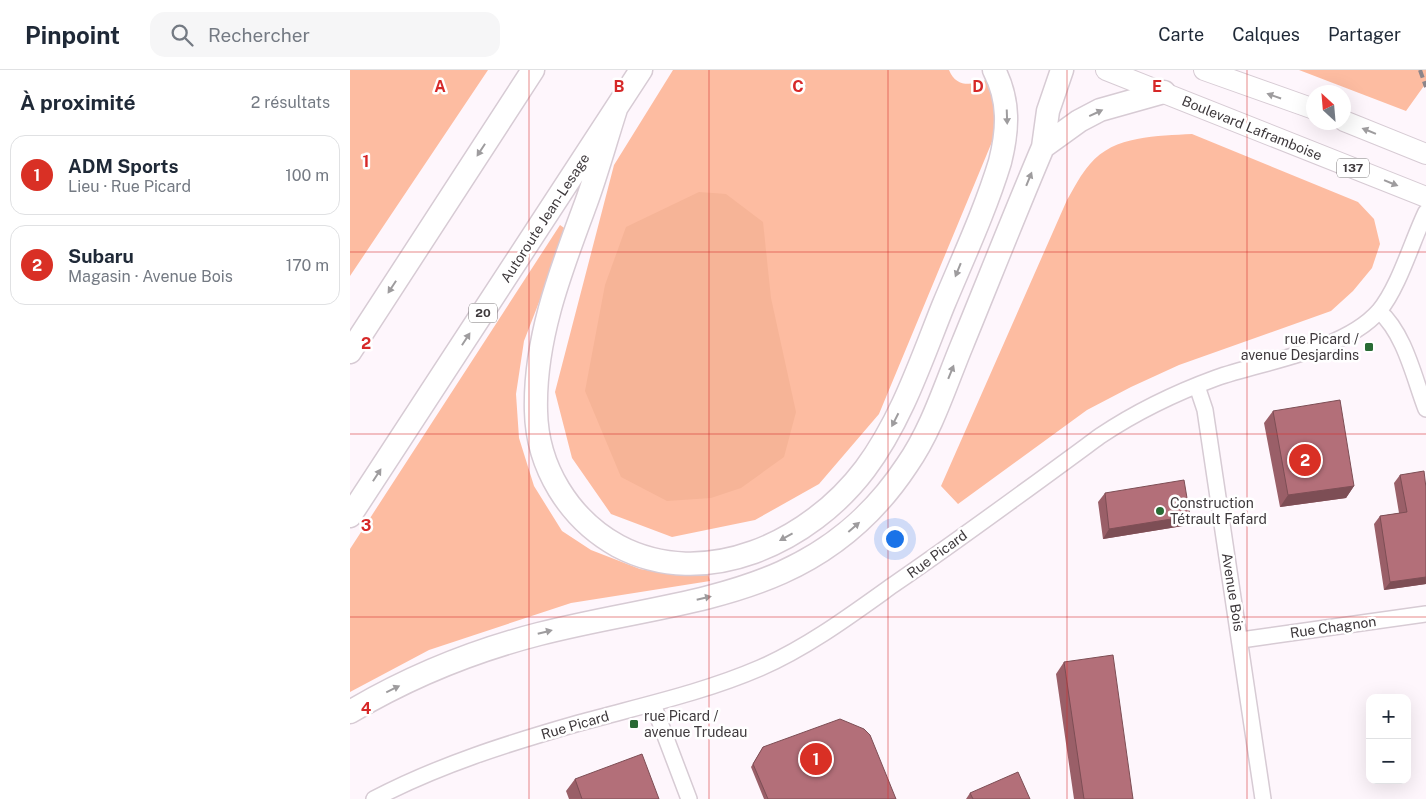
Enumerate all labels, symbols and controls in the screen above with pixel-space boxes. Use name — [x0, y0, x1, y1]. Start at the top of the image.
search box — [150, 12, 500, 57]
text: Pinpoint — [25, 21, 120, 49]
icon: search — [168, 21, 196, 49]
text: Rechercher — [208, 24, 310, 46]
text: Carte — [1158, 24, 1204, 45]
text: Calques — [1232, 24, 1300, 45]
text: Partager — [1328, 24, 1401, 45]
text: A — [434, 77, 446, 96]
text: B — [614, 77, 625, 96]
text: C — [792, 77, 804, 96]
text: D — [972, 77, 984, 96]
text: E — [1152, 77, 1162, 96]
north arrow — [1306, 85, 1351, 130]
text: À proximité — [20, 90, 136, 115]
one-way arrow — [1266, 92, 1281, 100]
text: 2 résultats — [251, 93, 330, 112]
street label: Boulevard Laframboise — [1180, 93, 1324, 163]
one-way arrow — [1089, 108, 1103, 116]
one-way arrow — [1003, 109, 1011, 125]
one-way arrow — [1361, 127, 1376, 134]
one-way arrow — [476, 144, 486, 157]
street label: Autoroute Jean-Lesage — [497, 151, 593, 285]
text: 1 — [363, 152, 369, 171]
text: ADM Sports — [68, 155, 178, 177]
road number: 137 — [1337, 159, 1369, 178]
text: 1 — [34, 166, 40, 185]
text: 100 m — [285, 166, 329, 185]
one-way arrow — [1025, 171, 1033, 186]
text: Lieu · Rue Picard — [68, 177, 191, 196]
one-way arrow — [1383, 180, 1398, 188]
text: Subaru — [68, 245, 134, 267]
text: 2 — [32, 256, 42, 275]
text: 170 m — [286, 256, 329, 275]
one-way arrow — [953, 263, 961, 277]
text: Magasin · Avenue Bois — [68, 267, 233, 286]
one-way arrow — [388, 280, 397, 293]
road number: 20 — [469, 304, 497, 322]
place label: rue Picard / avenue Desjardins — [1241, 331, 1359, 363]
one-way arrow — [461, 333, 470, 346]
text: 2 — [361, 334, 371, 353]
marker: rue Picard / avenue Desjardins — [1363, 341, 1375, 353]
one-way arrow — [947, 364, 955, 379]
one-way arrow — [891, 413, 899, 427]
pin: 2 — [1289, 441, 1321, 479]
one-way arrow — [372, 469, 381, 482]
place label: Construction Tétrault Fafard — [1170, 495, 1267, 527]
marker: Construction Tétrault Fafard — [1154, 505, 1166, 517]
text: 3 — [361, 516, 371, 535]
one-way arrow — [848, 522, 861, 533]
your location — [882, 526, 908, 552]
street label: Rue Picard — [904, 527, 970, 581]
one-way arrow — [779, 533, 793, 541]
street label: Avenue Bois — [1219, 552, 1247, 632]
one-way arrow — [696, 594, 711, 602]
street label: Rue Chagnon — [1289, 613, 1377, 641]
one-way arrow — [537, 628, 552, 636]
one-way arrow — [386, 684, 400, 692]
map controls — [1366, 694, 1411, 784]
button: + — [1366, 694, 1411, 739]
text: 4 — [361, 699, 372, 718]
street label: Rue Picard — [539, 708, 611, 742]
place label: rue Picard / avenue Trudeau — [644, 708, 747, 740]
marker: rue Picard / avenue Trudeau — [628, 718, 640, 730]
button: − — [1366, 739, 1411, 784]
pin: 1 — [800, 740, 832, 778]

